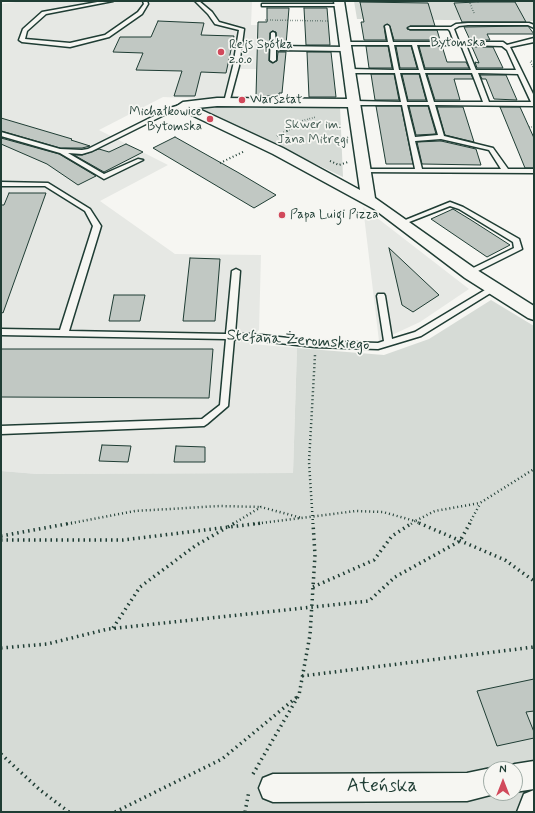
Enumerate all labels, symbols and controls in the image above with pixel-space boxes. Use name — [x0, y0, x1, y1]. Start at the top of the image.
street label: Bytomska — [430, 35, 486, 51]
place label: Rejs Spółka z.o.o — [229, 37, 293, 68]
marker: Rejs Spółka z.o.o — [216, 47, 226, 57]
place label: Warsztat — [250, 92, 302, 108]
marker: Warsztat — [237, 95, 247, 105]
place label: Michałkowice Bytomska — [129, 104, 202, 135]
marker: Michałkowice Bytomska — [205, 114, 215, 124]
park label: Skwer im. Jana Mitręgi — [277, 117, 349, 148]
place label: Papa Luigi Pizza — [290, 207, 379, 223]
marker: Papa Luigi Pizza — [277, 210, 287, 220]
street label: Stefana Żeromskiego — [226, 326, 370, 356]
north arrow — [483, 761, 523, 801]
text: N — [499, 763, 507, 777]
street label: Ateńska — [347, 776, 417, 798]

